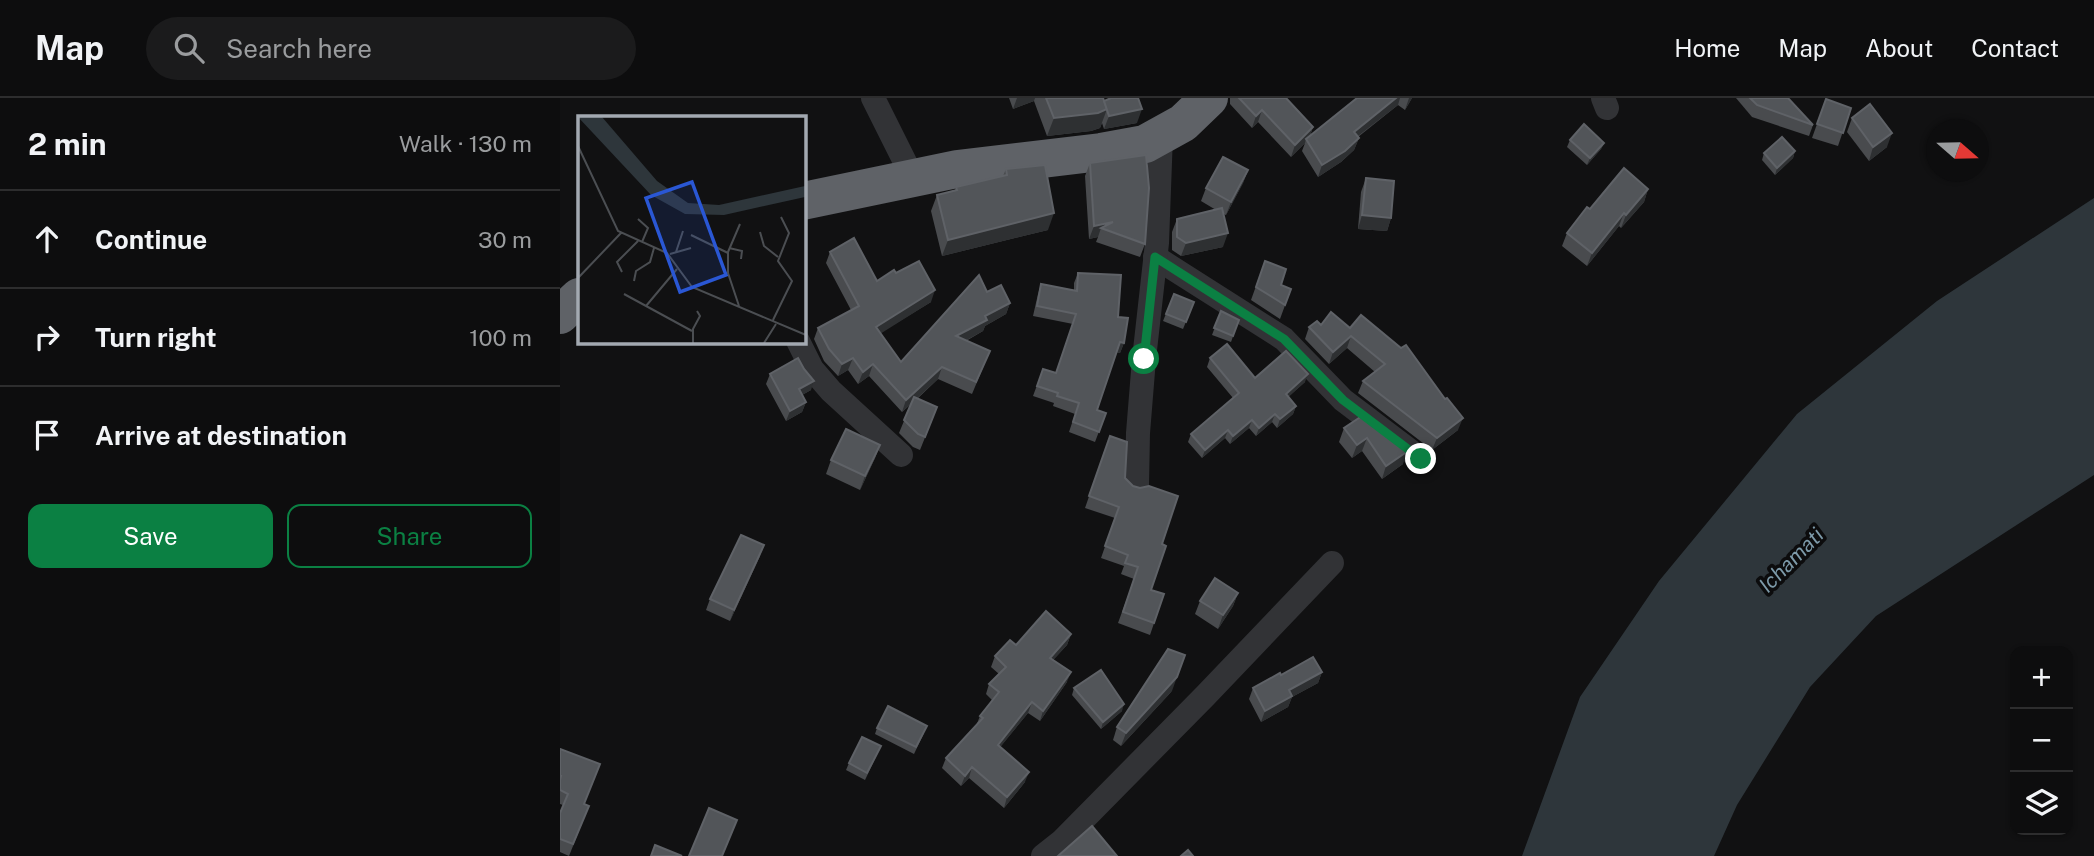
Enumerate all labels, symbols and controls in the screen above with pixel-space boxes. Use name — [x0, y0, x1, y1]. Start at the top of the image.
search box — [146, 17, 636, 80]
text: Map — [35, 29, 104, 67]
icon: search — [170, 29, 208, 67]
text: Search here — [226, 33, 372, 64]
text: Home — [1674, 34, 1740, 62]
text: Map — [1778, 34, 1827, 62]
text: About — [1865, 34, 1933, 62]
text: Contact — [1971, 34, 2059, 62]
inset map — [578, 116, 805, 343]
north arrow — [1926, 119, 1989, 182]
text: 2 min — [28, 126, 107, 162]
text: Walk · 130 m — [399, 130, 532, 157]
icon: ahead — [28, 220, 66, 258]
text: Continue — [95, 224, 207, 255]
text: 30 m — [478, 226, 532, 253]
icon: right — [28, 318, 66, 356]
text: Turn right — [95, 322, 217, 353]
text: 100 m — [469, 324, 532, 351]
route start — [1128, 343, 1159, 374]
icon: arrive — [28, 416, 66, 454]
text: Arrive at destination — [95, 420, 347, 451]
route end — [1405, 443, 1436, 474]
button: Save — [28, 504, 273, 568]
button: Share — [287, 504, 532, 568]
water label: Ichamati — [1754, 523, 1828, 597]
map controls — [2010, 646, 2073, 835]
button: + — [2010, 646, 2073, 709]
button: − — [2010, 709, 2073, 772]
button: layers — [2010, 772, 2073, 835]

